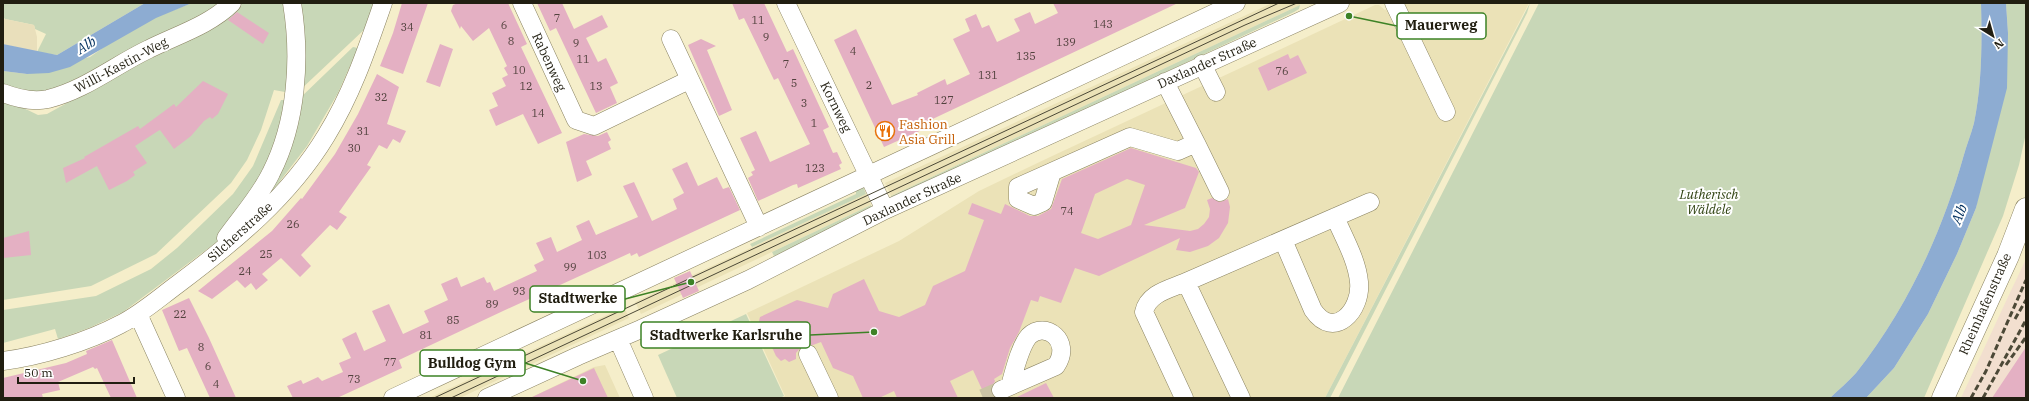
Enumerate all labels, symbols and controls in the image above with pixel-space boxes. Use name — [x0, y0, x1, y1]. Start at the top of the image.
house number: 7 — [554, 11, 560, 25]
house number: 11 — [751, 13, 765, 27]
callout: Mauerweg — [1397, 13, 1486, 39]
text: Mauerweg — [1405, 16, 1478, 34]
north arrow — [1973, 16, 2013, 56]
house number: 143 — [1093, 17, 1113, 31]
house number: 6 — [501, 18, 507, 32]
house number: 34 — [400, 20, 414, 34]
street label: Rabenweg — [528, 30, 570, 94]
house number: 9 — [763, 30, 769, 44]
water label: Alb — [72, 32, 99, 58]
street label: Willi-Kastin-Weg — [71, 33, 171, 97]
street label: Daxlander Straße — [1155, 33, 1259, 93]
house number: 8 — [508, 34, 514, 48]
house number: 139 — [1056, 35, 1076, 49]
house number: 9 — [573, 36, 579, 50]
text: N — [1991, 36, 2007, 52]
house number: 4 — [850, 44, 857, 58]
house number: 135 — [1016, 49, 1036, 63]
house number: 11 — [576, 52, 590, 66]
house number: 7 — [783, 57, 789, 71]
house number: 10 — [512, 63, 526, 77]
house number: 76 — [1275, 64, 1289, 78]
house number: 131 — [978, 68, 998, 82]
house number: 5 — [791, 76, 797, 90]
house number: 2 — [866, 78, 872, 92]
house number: 12 — [519, 79, 533, 93]
house number: 13 — [589, 79, 603, 93]
street label: Kornweg — [816, 79, 856, 135]
house number: 32 — [374, 90, 388, 104]
house number: 127 — [934, 93, 954, 107]
house number: 3 — [801, 96, 807, 110]
house number: 14 — [531, 106, 545, 120]
house number: 1 — [811, 116, 817, 130]
place label: Fashion Asia Grill — [899, 116, 956, 148]
restaurant icon: Fashion Asia Grill — [874, 120, 896, 142]
house number: 31 — [356, 124, 370, 138]
house number: 30 — [347, 141, 361, 155]
house number: 123 — [805, 161, 825, 175]
street label: Daxlander Straße — [860, 169, 964, 229]
park label: Lutherisch Wäldele — [1679, 186, 1738, 218]
street label: Silcherstraße — [204, 198, 276, 266]
water label: Alb — [1947, 201, 1971, 227]
house number: 74 — [1060, 204, 1074, 218]
house number: 26 — [286, 217, 300, 231]
house number: 25 — [259, 247, 273, 261]
house number: 103 — [587, 248, 607, 262]
street label: Rheinhafenstraße — [1955, 250, 2015, 358]
house number: 99 — [563, 260, 577, 274]
house number: 24 — [238, 264, 252, 278]
house number: 93 — [512, 284, 526, 298]
callout: Stadtwerke — [530, 286, 625, 312]
text: Stadtwerke — [538, 289, 618, 307]
house number: 89 — [485, 297, 499, 311]
house number: 22 — [173, 307, 187, 321]
house number: 85 — [446, 313, 460, 327]
callout: Stadtwerke Karlsruhe — [641, 322, 810, 348]
text: Stadtwerke Karlsruhe — [650, 326, 802, 344]
house number: 81 — [419, 328, 433, 342]
house number: 8 — [198, 340, 204, 354]
callout: Bulldog Gym — [420, 350, 525, 376]
text: Bulldog Gym — [428, 354, 517, 372]
house number: 77 — [383, 355, 397, 369]
scale bar — [18, 359, 134, 385]
house number: 6 — [205, 359, 211, 373]
text: 50 m — [24, 365, 53, 380]
house number: 73 — [347, 372, 361, 386]
house number: 4 — [213, 377, 220, 391]

